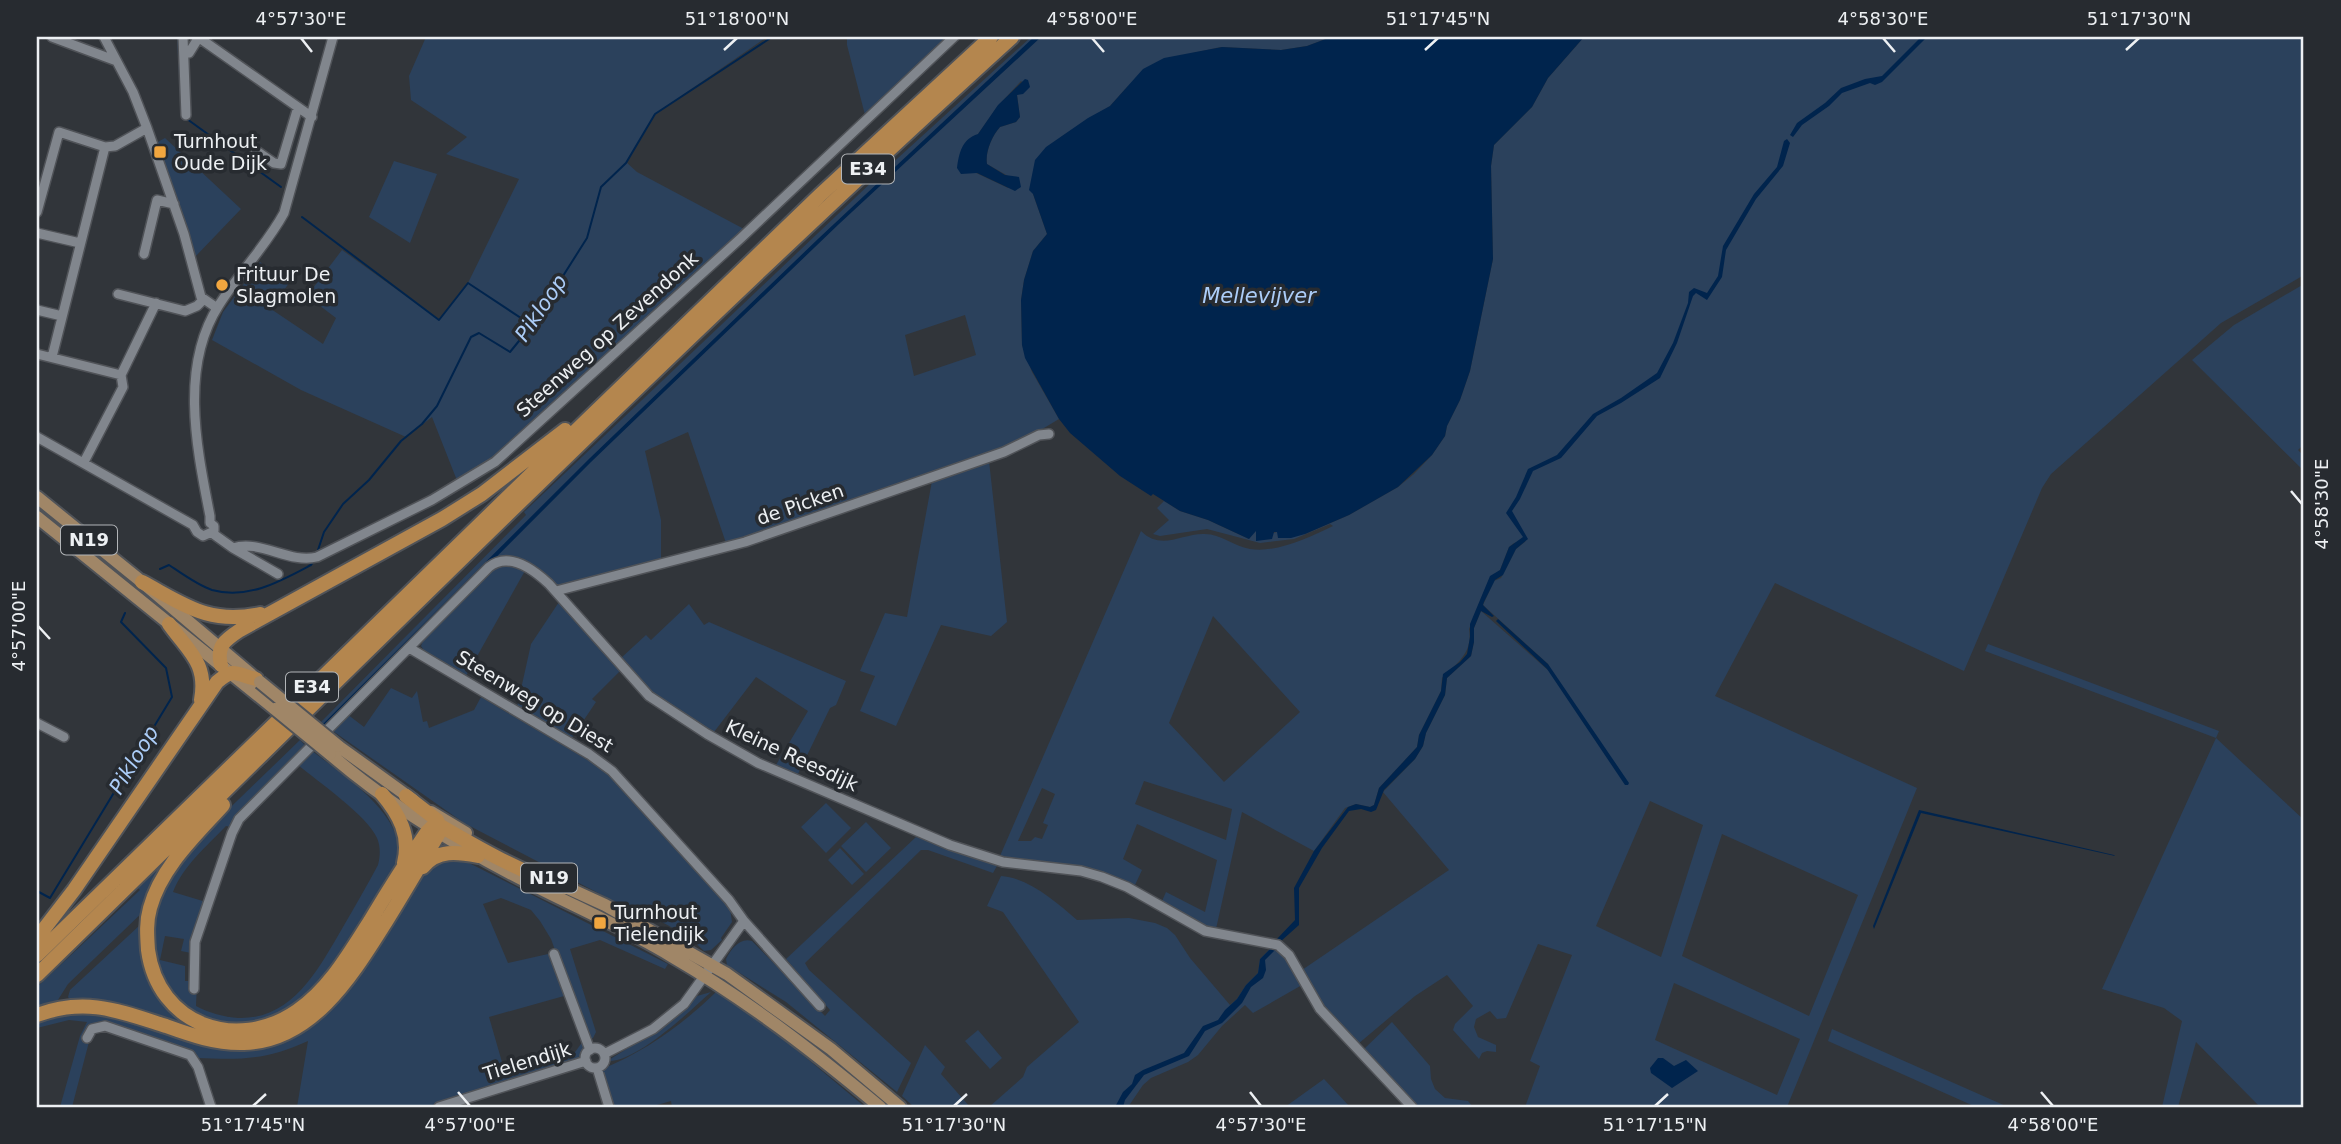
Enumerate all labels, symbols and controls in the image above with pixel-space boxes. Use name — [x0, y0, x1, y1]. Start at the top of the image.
text: 4°57'30"E — [256, 8, 346, 29]
text: 51°18'00"N — [685, 8, 789, 29]
text: 4°58'00"E — [1047, 8, 1137, 29]
text: 51°17'45"N — [1386, 8, 1490, 29]
text: 4°58'30"E — [1838, 8, 1928, 29]
text: 51°17'30"N — [2087, 8, 2191, 29]
place label: Turnhout Oude Dijk — [173, 130, 267, 174]
marker: Turnhout Oude Dijk — [152, 144, 168, 160]
road number: E34 — [842, 154, 894, 184]
street label: Steenweg op Zevendonk — [512, 247, 702, 421]
place label: Frituur De Slagmolen — [236, 263, 336, 307]
water label: Pikloop — [510, 270, 572, 346]
marker: Frituur De Slagmolen — [214, 277, 230, 293]
water label: Mellevijver — [1202, 284, 1317, 308]
text: 4°58'30"E — [2311, 459, 2332, 549]
street label: de Picken — [754, 479, 846, 529]
road number: N19 — [61, 526, 117, 554]
text: 4°57'00"E — [8, 581, 29, 671]
street label: Steenweg op Diest — [453, 645, 617, 757]
road number: E34 — [286, 672, 338, 702]
street label: Kleine Reesdijk — [722, 715, 862, 795]
water label: Pikloop — [104, 721, 164, 799]
road number: N19 — [521, 864, 577, 892]
place label: Turnhout Tielendijk — [613, 901, 705, 945]
marker: Turnhout Tielendijk — [592, 915, 608, 931]
street label: Tielendijk — [479, 1037, 574, 1085]
text: 51°17'45"N — [201, 1114, 305, 1135]
text: 4°57'00"E — [425, 1114, 515, 1135]
text: 51°17'30"N — [902, 1114, 1006, 1135]
text: 4°57'30"E — [1216, 1114, 1306, 1135]
text: 51°17'15"N — [1603, 1114, 1707, 1135]
text: 4°58'00"E — [2008, 1114, 2098, 1135]

